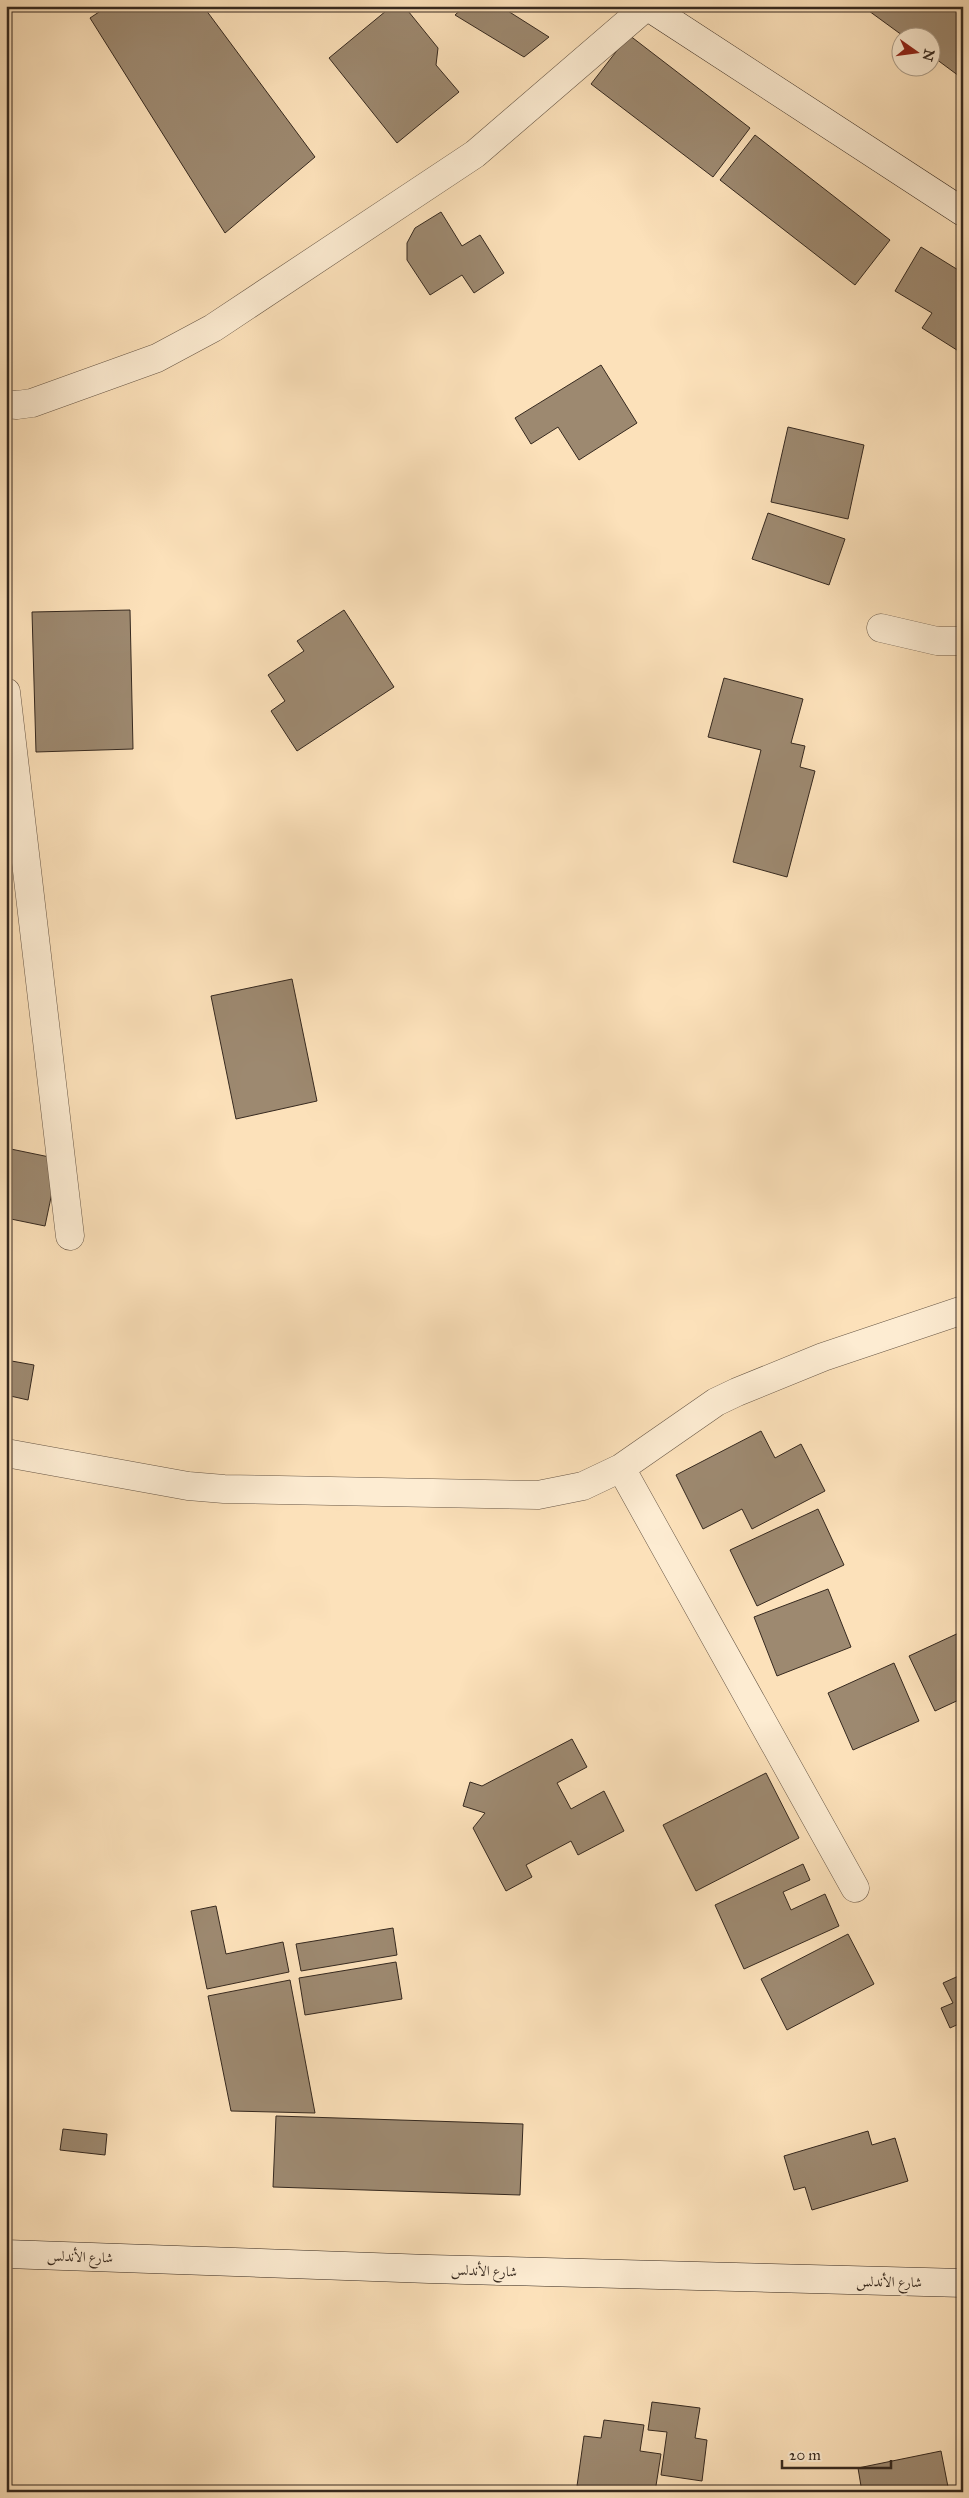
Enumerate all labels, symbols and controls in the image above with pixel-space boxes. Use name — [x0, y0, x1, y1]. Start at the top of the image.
north arrow — [892, 28, 942, 78]
text: N — [918, 47, 938, 63]
street label: شارع الأندلس — [47, 2245, 113, 2270]
street label: شارع الأندلس — [451, 2259, 517, 2284]
street label: شارع الأندلس — [856, 2271, 922, 2294]
scale bar — [782, 2438, 890, 2470]
text: 20 m — [789, 2446, 821, 2464]

